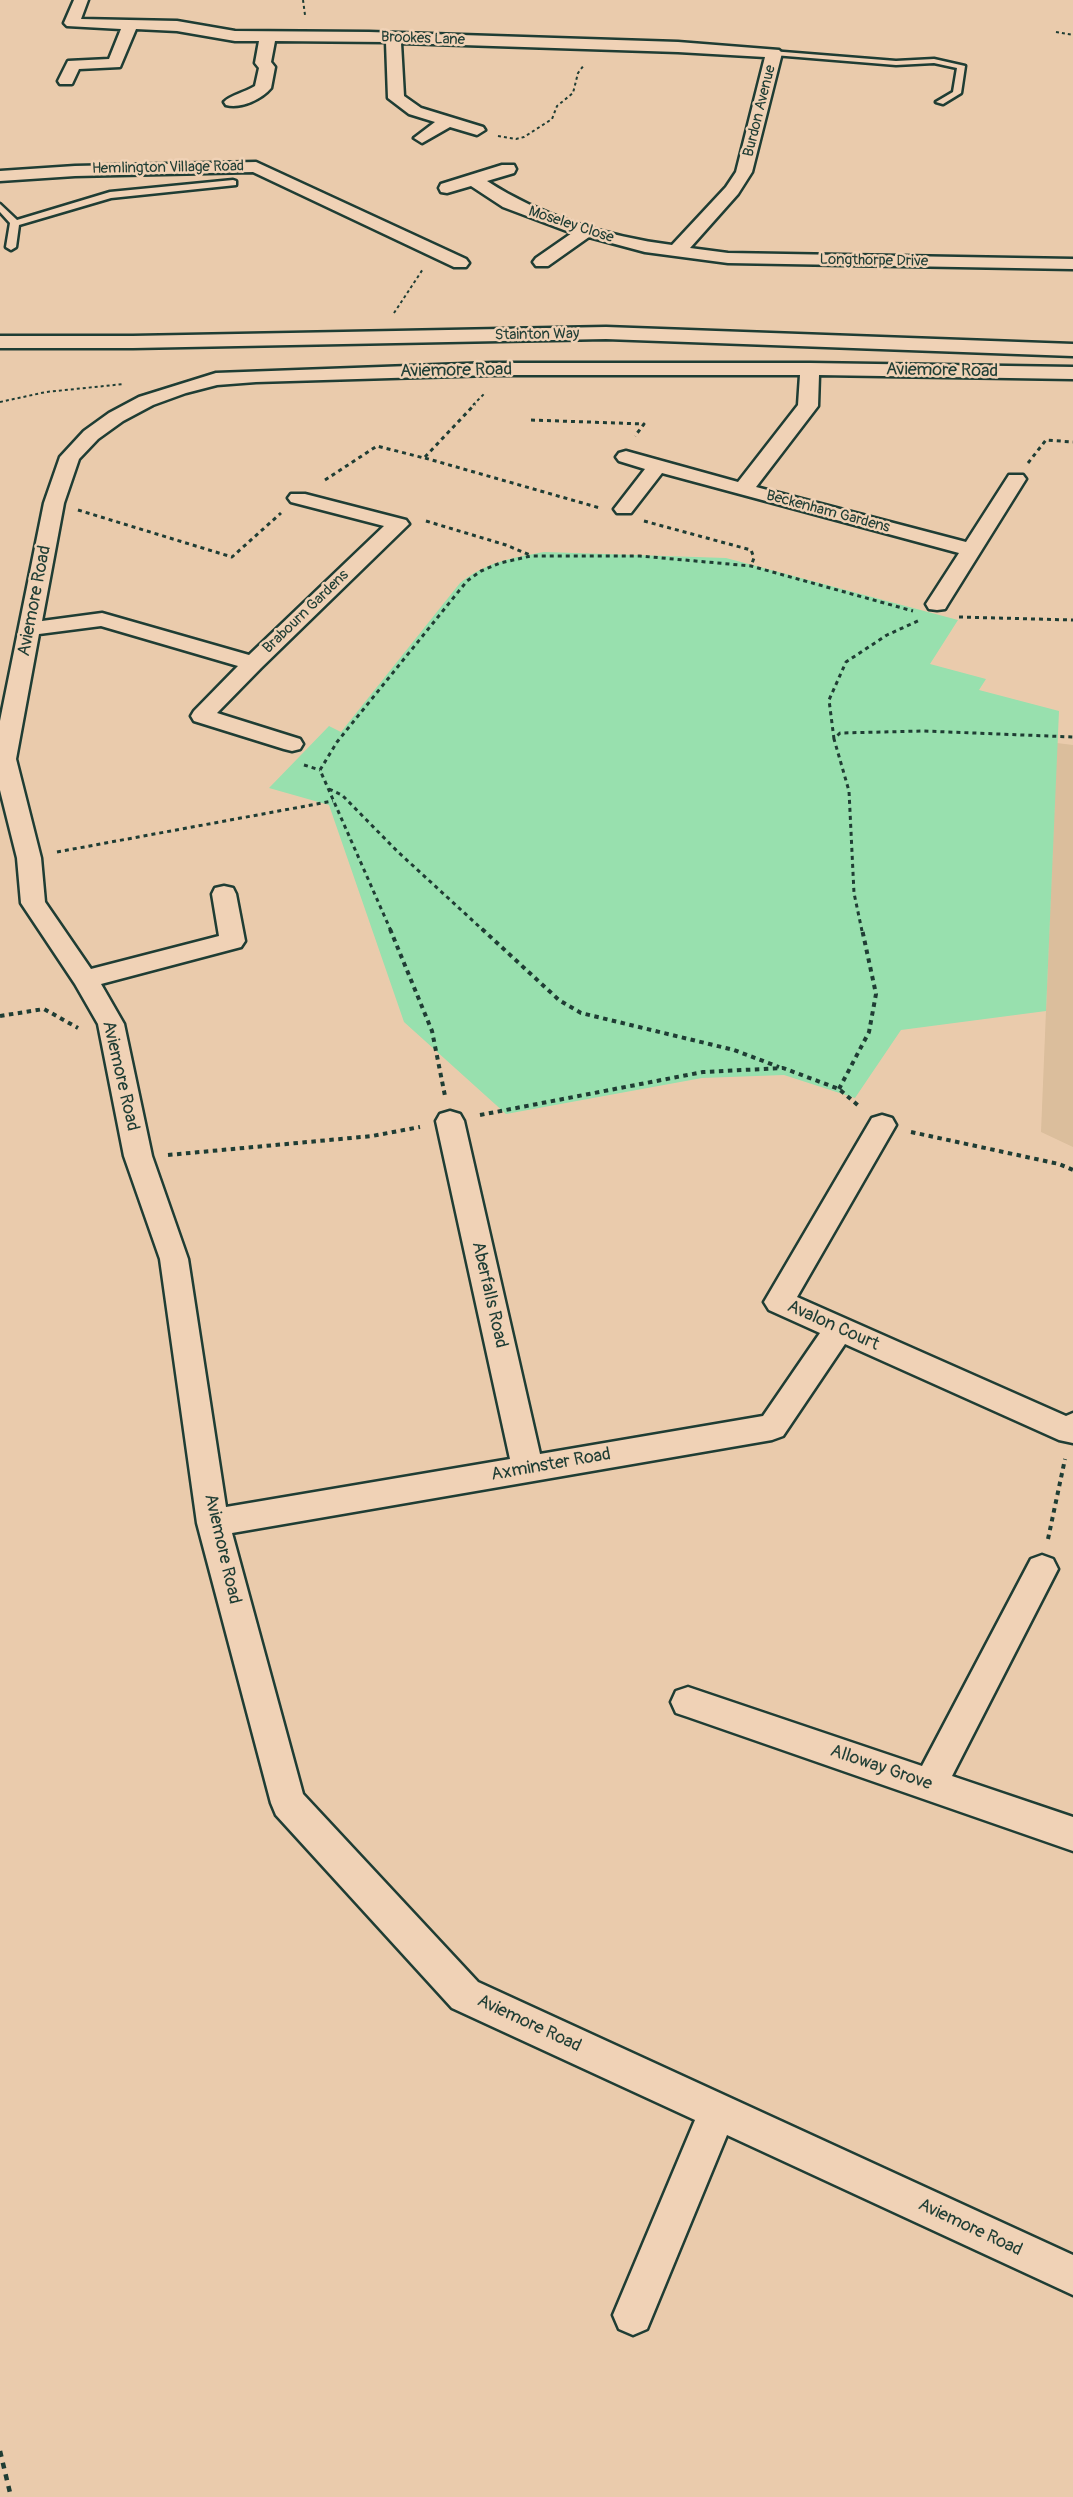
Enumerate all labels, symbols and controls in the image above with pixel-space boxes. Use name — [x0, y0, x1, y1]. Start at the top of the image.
street label: Brookes Lane — [381, 29, 465, 49]
street label: Burdon Avenue — [740, 63, 780, 159]
street label: Hemlington Village Road — [92, 158, 244, 178]
street label: Moseley Close — [526, 203, 616, 247]
street label: Longthorpe Drive — [820, 251, 928, 271]
street label: Stainton Way — [495, 325, 579, 345]
street label: Aviemore Road — [400, 359, 512, 383]
street label: Aviemore Road — [886, 359, 998, 383]
street label: Beckenham Gardens — [764, 487, 892, 537]
street label: Aviemore Road — [14, 544, 56, 658]
street label: Brabourn Gardens — [259, 567, 353, 657]
street label: Aviemore Road — [97, 1019, 143, 1133]
street label: Aberfalls Road — [466, 1240, 512, 1350]
street label: Avalon Court — [784, 1296, 882, 1356]
street label: Axminster Road — [489, 1444, 613, 1486]
street label: Aviemore Road — [199, 1492, 245, 1606]
street label: Alloway Grove — [827, 1740, 935, 1796]
street label: Aviemore Road — [474, 1990, 584, 2058]
street label: Aviemore Road — [915, 2194, 1025, 2262]

